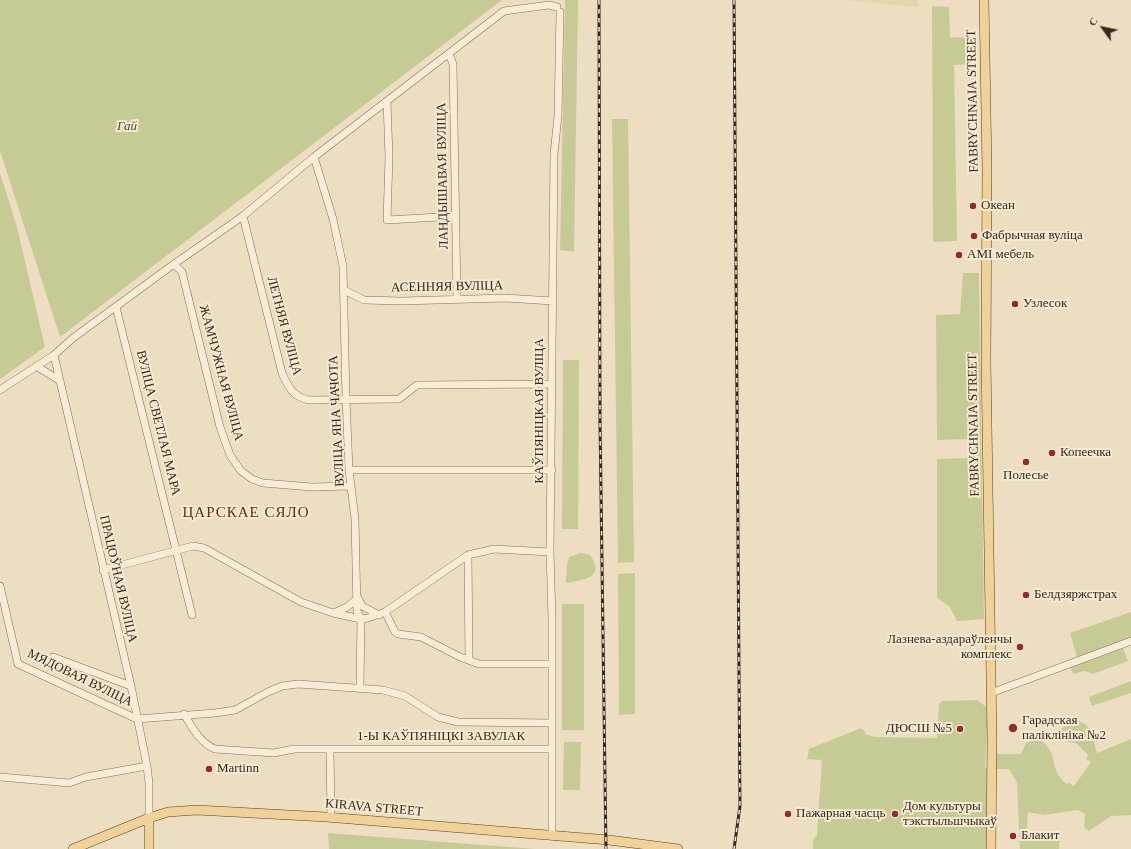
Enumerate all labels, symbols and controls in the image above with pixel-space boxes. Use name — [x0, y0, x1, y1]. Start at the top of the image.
north arrow — [1083, 8, 1123, 48]
text: С — [1086, 15, 1100, 28]
street label: FABRYCHNAIA STREET — [964, 29, 982, 173]
street label: ЛАНДЫШАВАЯ ВУЛІЦА — [434, 103, 452, 249]
park label: Гай — [117, 119, 137, 135]
place label: Океан — [981, 198, 1015, 214]
marker: Океан — [968, 201, 978, 211]
place label: Фабрычная вуліца — [982, 228, 1083, 244]
marker: Фабрычная вуліца — [969, 231, 979, 241]
place label: AMI мебель — [967, 247, 1034, 263]
marker: AMI мебель — [954, 250, 964, 260]
street label: ЛЕТНЯЯ ВУЛІЦА — [263, 275, 305, 377]
street label: АСЕННЯЯ ВУЛІЦА — [391, 278, 503, 296]
place label: Узлесок — [1023, 296, 1067, 312]
marker: Узлесок — [1010, 299, 1020, 309]
street label: ЖАМЧУЖНАЯ ВУЛІЦА — [195, 303, 247, 443]
street label: КАЎПЯНІЦКАЯ ВУЛІЦА — [532, 338, 548, 484]
street label: ВУЛІЦА СВЕТЛАЯ МАРА — [132, 349, 184, 497]
street label: FABRYCHNAIA STREET — [965, 353, 983, 497]
street label: ВУЛІЦА ЯНА ЧАЧОТА — [326, 355, 348, 487]
place label: Копеечка — [1060, 445, 1111, 461]
marker: Копеечка — [1047, 448, 1057, 458]
marker: Полесье — [1021, 457, 1031, 467]
place label: Полесье — [1003, 468, 1049, 484]
district label: ЦАРСКАЕ СЯЛО — [183, 504, 309, 522]
street label: ПРАЦОЎНАЯ ВУЛІЦА — [96, 514, 140, 644]
place label: Белдзяржстрах — [1034, 587, 1117, 603]
marker: Белдзяржстрах — [1021, 590, 1031, 600]
place label: Лазнева-аздараўленчы комплекс — [887, 632, 1012, 663]
marker: Лазнева-аздараўленчы комплекс — [1015, 642, 1025, 652]
street label: МЯДОВАЯ ВУЛІЦА — [25, 646, 135, 710]
place label: Гарадская паліклініка №2 — [1022, 713, 1106, 744]
place label: ДЮСШ №5 — [886, 721, 952, 737]
marker: Гарадская паліклініка №2 — [1007, 722, 1019, 734]
marker: ДЮСШ №5 — [955, 724, 965, 734]
street label: 1-Ы КАЎПЯНІЦКІ ЗАВУЛАК — [357, 729, 525, 745]
place label: Martinn — [217, 761, 259, 777]
marker: Martinn — [204, 764, 214, 774]
street label: KIRAVA STREET — [324, 796, 424, 820]
place label: Дом культуры тэкстыльшчыкаў — [903, 799, 997, 830]
place label: Пажарная часць — [796, 806, 885, 822]
marker: Пажарная часць — [783, 809, 793, 819]
marker: Дом культуры тэкстыльшчыкаў — [890, 809, 900, 819]
place label: Блакит — [1021, 828, 1060, 844]
marker: Блакит — [1008, 831, 1018, 841]

